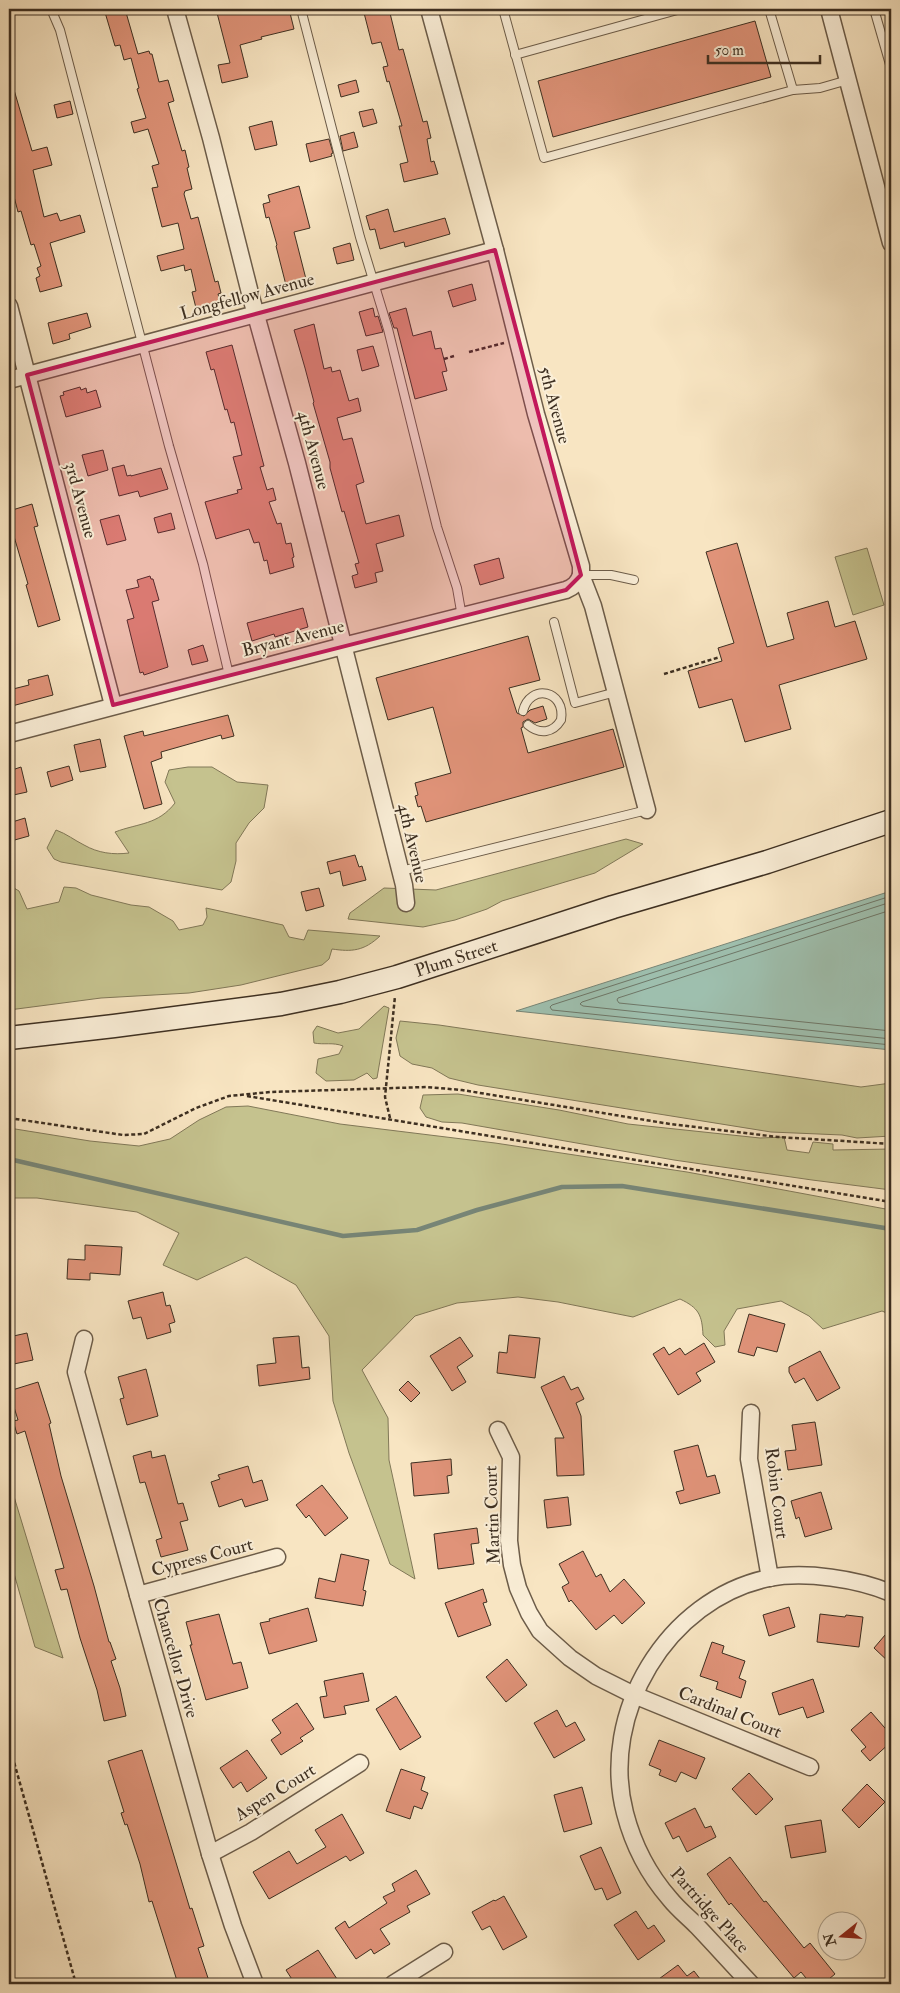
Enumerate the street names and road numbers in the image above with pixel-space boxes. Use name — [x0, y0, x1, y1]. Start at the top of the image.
street label: Longfellow Avenue — [178, 267, 317, 325]
street label: 5th Avenue — [533, 364, 576, 447]
street label: 4th Avenue — [292, 408, 335, 493]
street label: 3rd Avenue — [59, 459, 102, 541]
street label: Bryant Avenue — [240, 615, 347, 662]
street label: 4th Avenue — [392, 801, 433, 886]
street label: Plum Street — [412, 934, 501, 983]
street label: Robin Court — [760, 1446, 794, 1540]
street label: Martin Court — [479, 1465, 506, 1565]
street label: Cypress Court — [149, 1533, 255, 1582]
street label: Chancellor Drive — [147, 1596, 204, 1721]
street label: Cardinal Court — [675, 1681, 785, 1744]
street label: Aspen Court — [230, 1758, 320, 1827]
street label: Partridge Place — [665, 1863, 755, 1958]

